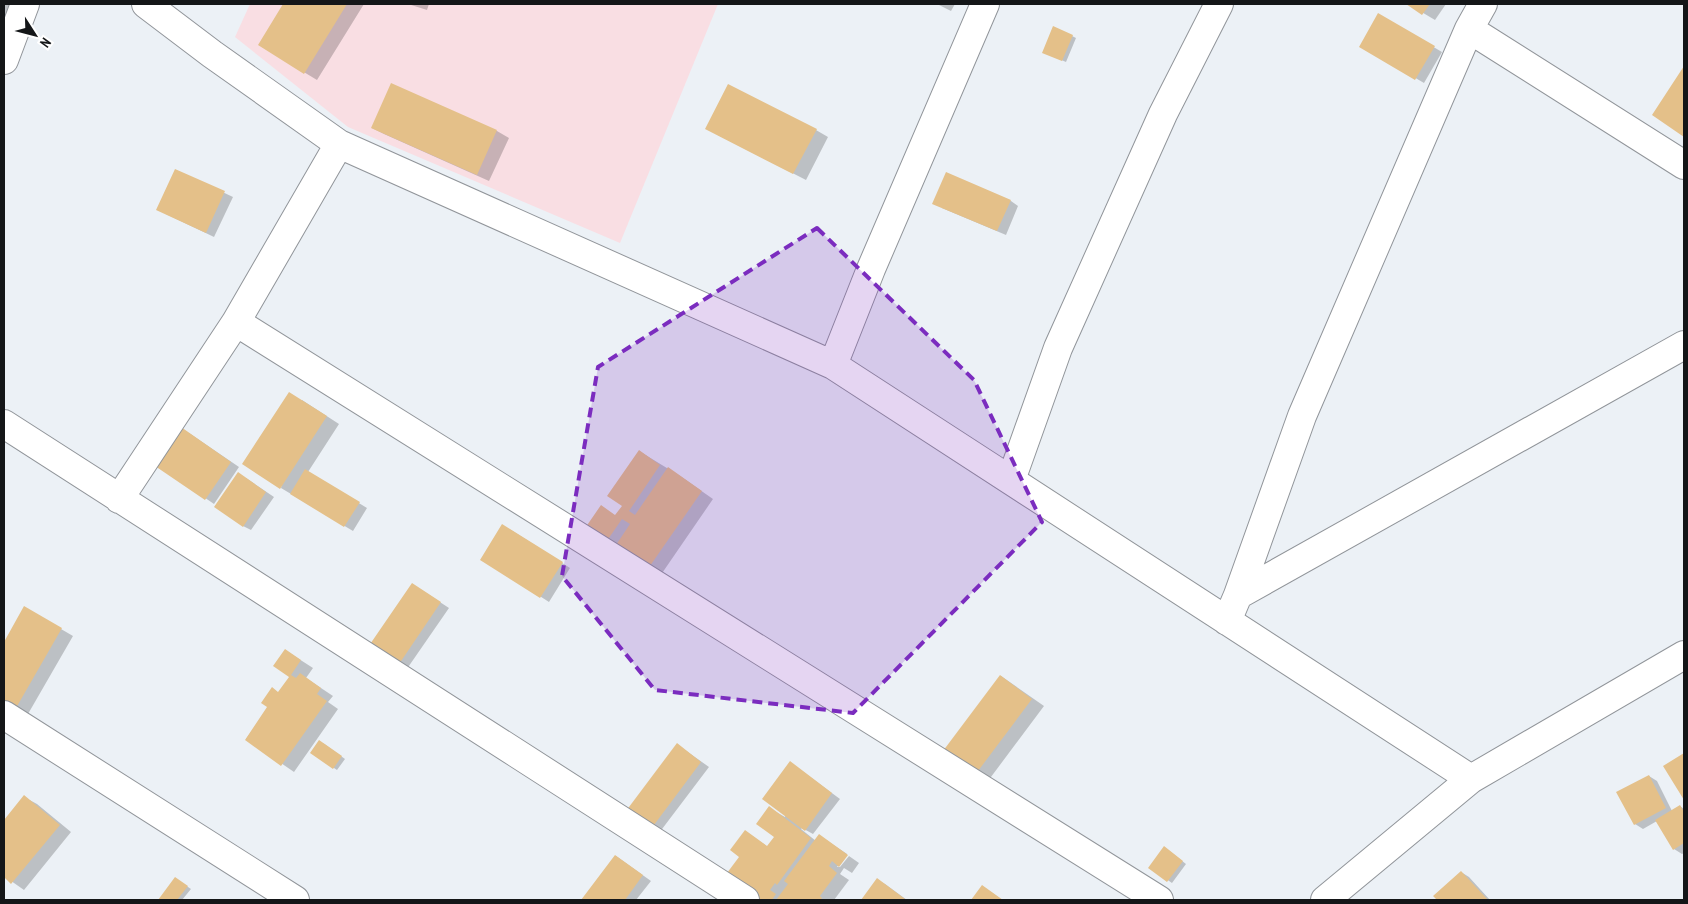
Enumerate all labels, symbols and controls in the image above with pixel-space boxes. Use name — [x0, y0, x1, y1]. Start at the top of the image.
north arrow — [10, 10, 60, 60]
text: N — [36, 34, 55, 51]

